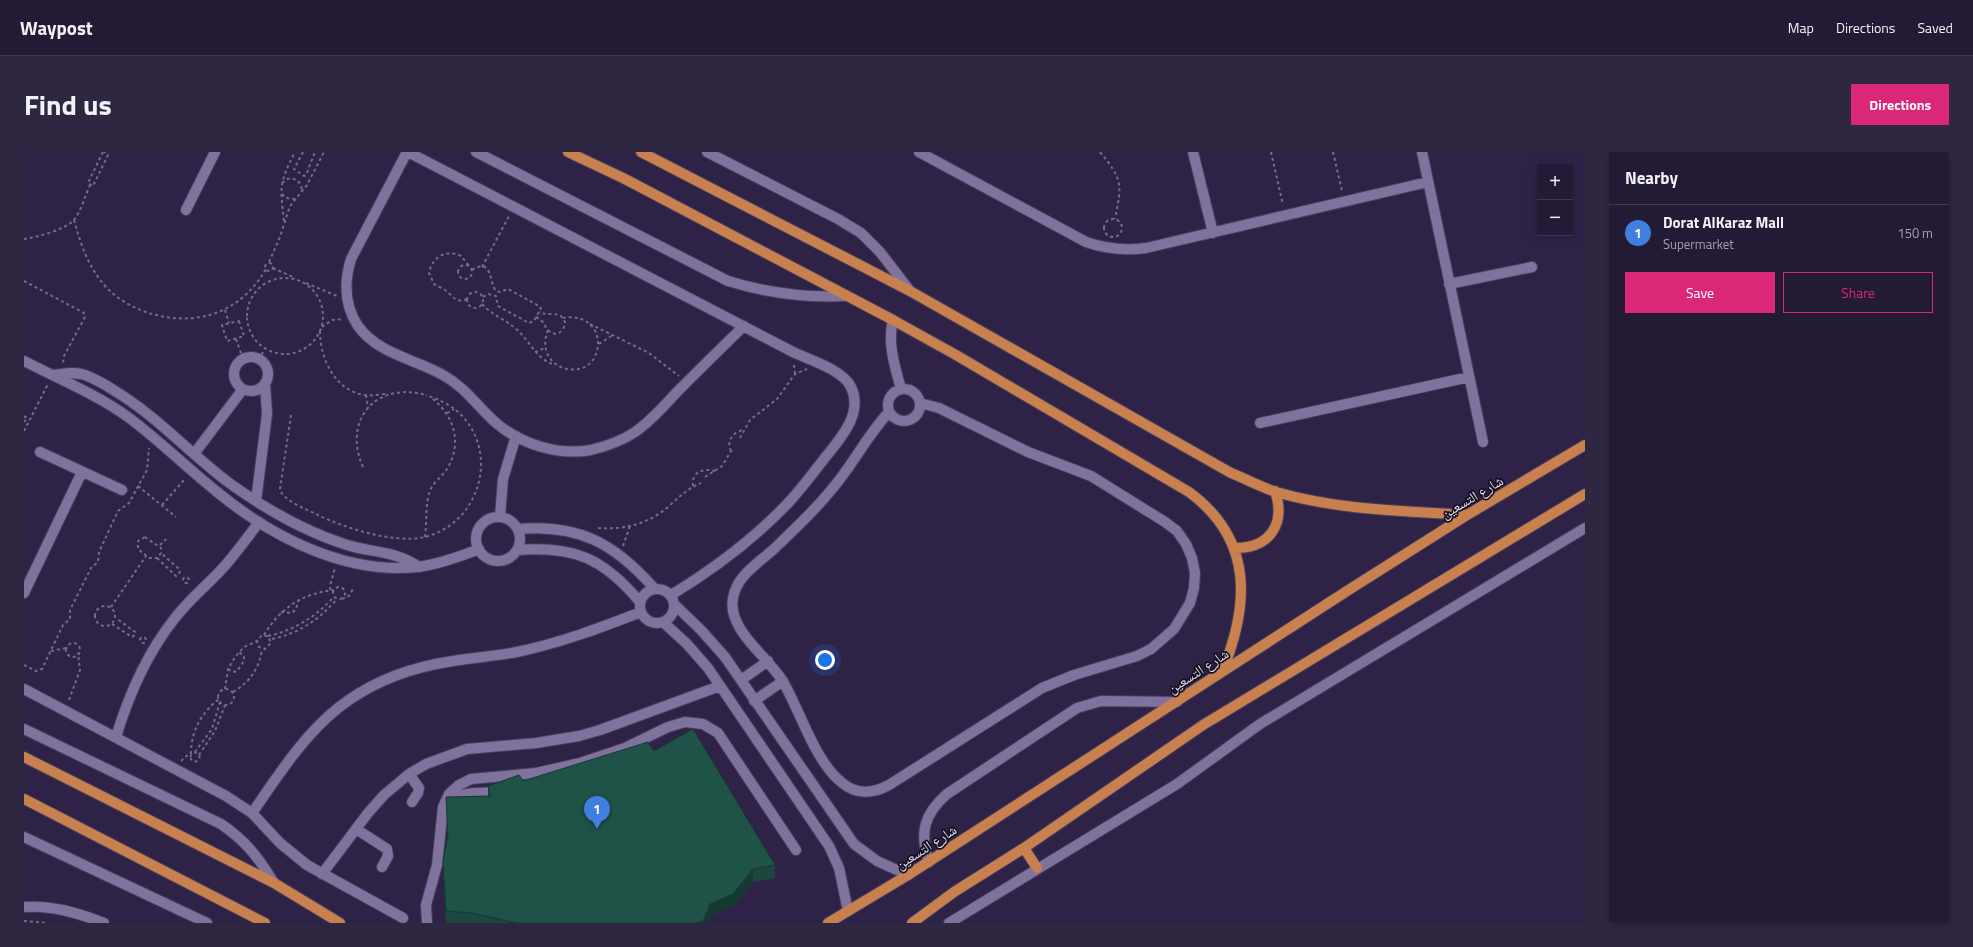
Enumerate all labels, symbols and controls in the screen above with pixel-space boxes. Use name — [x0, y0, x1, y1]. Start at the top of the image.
text: Waypost — [20, 13, 93, 42]
text: Map — [1788, 17, 1814, 38]
text: Directions — [1836, 17, 1895, 38]
text: Saved — [1917, 17, 1953, 38]
text: Find us — [24, 83, 112, 126]
button: Directions — [1851, 84, 1949, 125]
map controls — [1537, 164, 1573, 236]
button: + — [1537, 164, 1573, 200]
text: Nearby — [1625, 165, 1678, 191]
button: − — [1537, 200, 1573, 236]
text: Dorat AlKaraz Mall — [1663, 211, 1784, 234]
text: 1 — [1634, 223, 1642, 243]
text: 150 m — [1897, 223, 1933, 243]
text: Supermarket — [1663, 234, 1734, 254]
button: Save — [1625, 272, 1775, 313]
button: Share — [1783, 272, 1933, 313]
street label: شارع التسعين — [1437, 470, 1507, 523]
street label: شارع التسعين — [1163, 643, 1233, 698]
your location — [815, 650, 835, 670]
pin: 1 — [584, 796, 610, 829]
street label: شارع التسعين — [891, 819, 961, 874]

